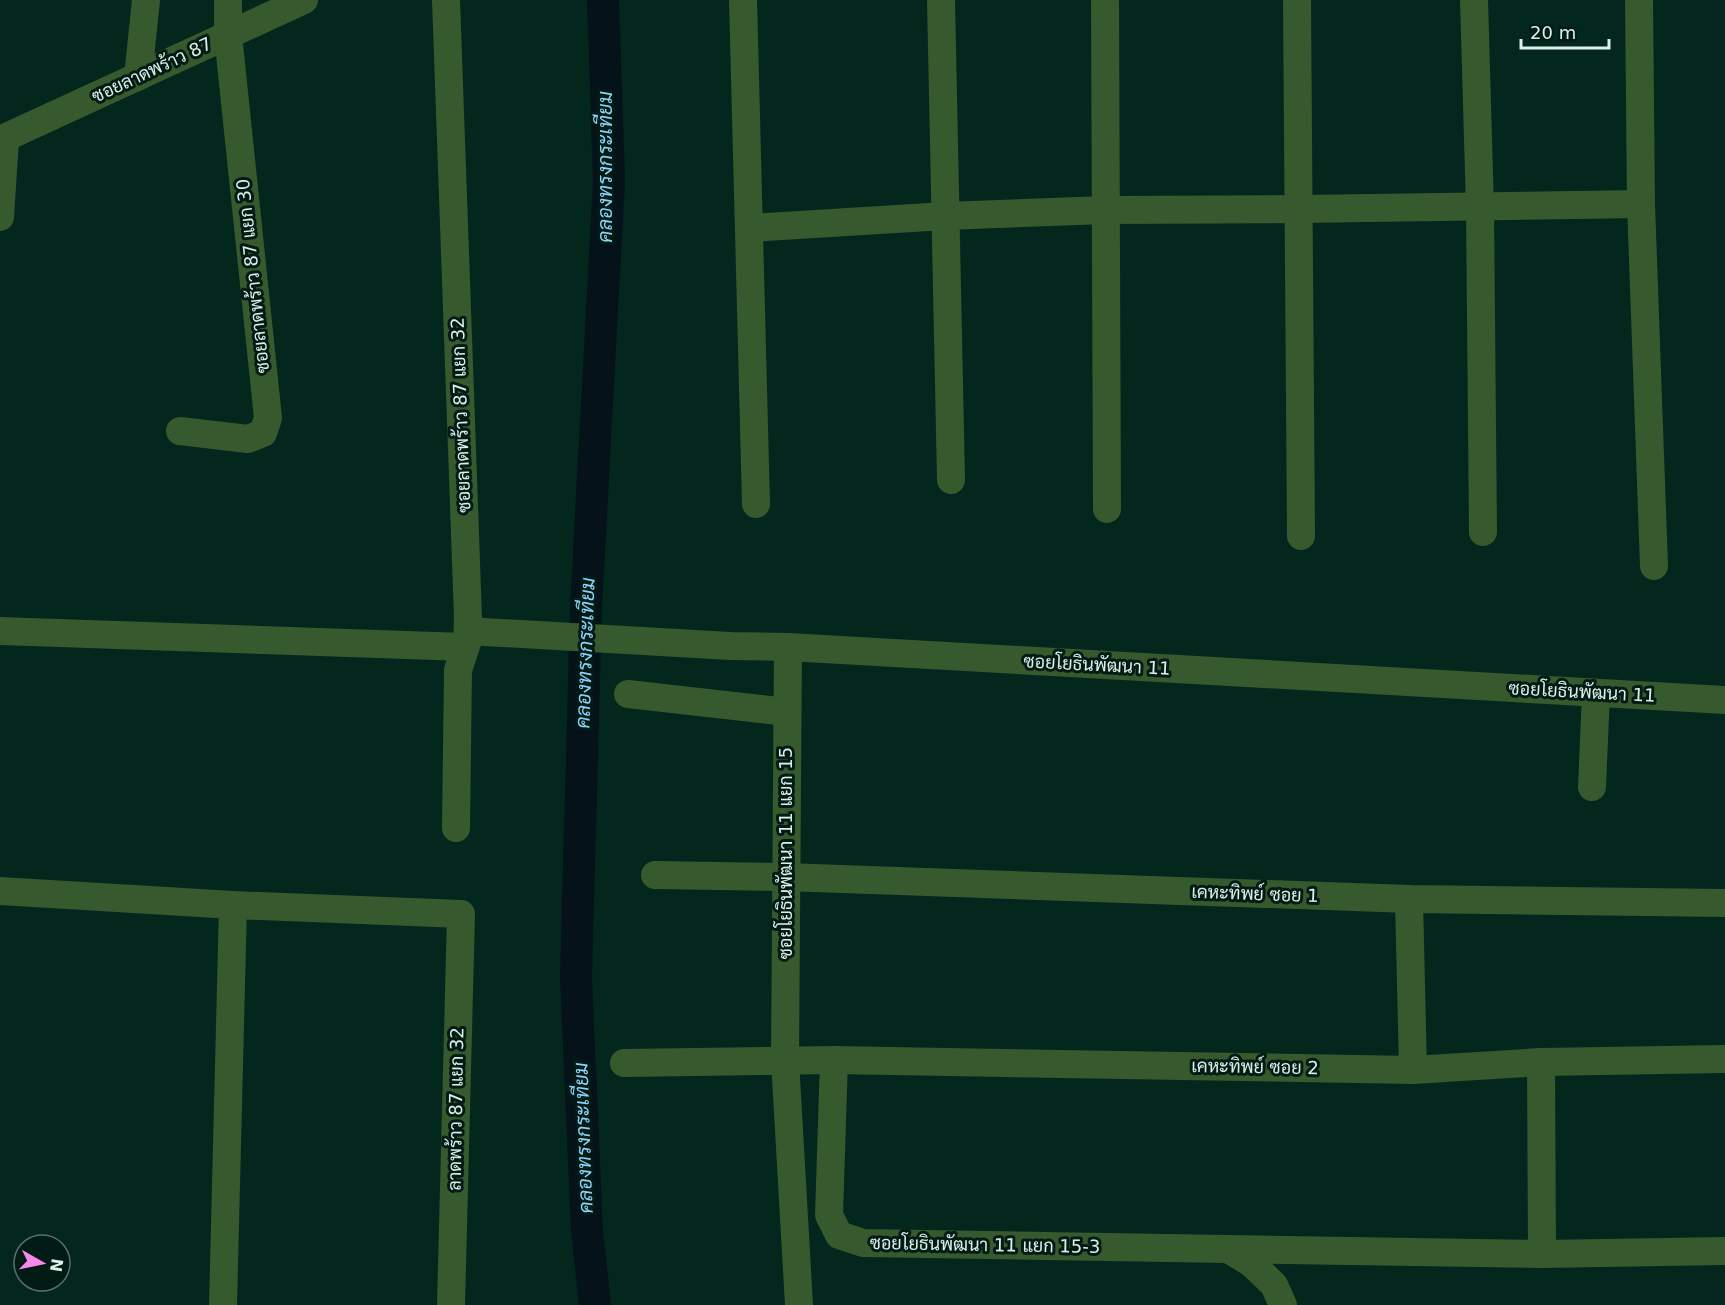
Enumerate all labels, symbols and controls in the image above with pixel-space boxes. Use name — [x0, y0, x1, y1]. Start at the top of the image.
scale bar — [1521, 12, 1610, 50]
text: 20 m — [1530, 22, 1576, 43]
street label: ซอยลาดพร้าว 87 — [88, 32, 215, 107]
water label: คลองทรงกระเทียม — [592, 91, 617, 243]
street label: ซอยลาดพร้าว 87 แยก 30 — [231, 178, 273, 374]
street label: ซอยลาดพร้าว 87 แยก 32 — [446, 317, 474, 513]
water label: คลองทรงกระเทียม — [569, 577, 600, 729]
street label: ซอยโยธินพัฒนา 11 — [1023, 648, 1171, 679]
street label: ซอยโยธินพัฒนา 11 — [1508, 675, 1656, 706]
street label: ซอยโยธินพัฒนา 11 แยก 15 — [773, 747, 796, 959]
street label: เคหะทิพย์ ซอย 1 — [1191, 879, 1319, 906]
street label: ลาดพร้าว 87 แยก 32 — [443, 1027, 467, 1191]
street label: เคหะทิพย์ ซอย 2 — [1191, 1053, 1319, 1078]
water label: คลองทรงกระเทียม — [567, 1062, 598, 1214]
street label: ซอยโยธินพัฒนา 11 แยก 15-3 — [870, 1230, 1100, 1257]
north arrow — [12, 1233, 72, 1293]
text: N — [46, 1257, 67, 1273]

